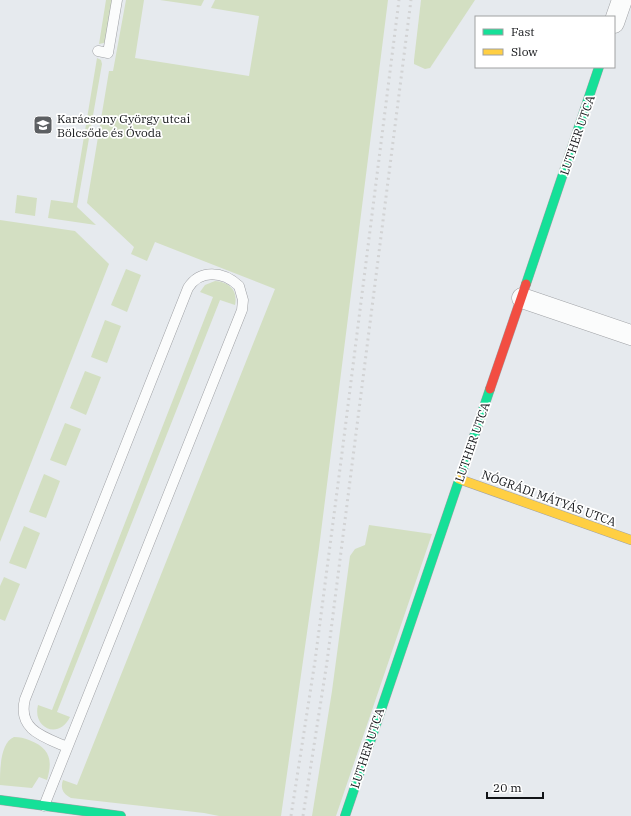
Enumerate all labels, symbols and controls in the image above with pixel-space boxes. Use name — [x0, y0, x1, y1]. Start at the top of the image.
legend — [475, 16, 615, 68]
text: Fast — [511, 24, 535, 39]
text: Slow — [511, 44, 538, 59]
street label: LUTHER UTCA — [556, 92, 598, 177]
place label: Karácsony György utcai Bölcsőde és Óvoda — [57, 111, 190, 140]
school or university icon: Karácsony György utcai Bölcsőde és Óvoda — [32, 114, 54, 136]
street label: LUTHER UTCA — [451, 399, 493, 484]
street label: NÓGRÁDI MÁTYÁS UTCA — [480, 467, 619, 530]
street label: LUTHER UTCA — [347, 705, 387, 790]
scale bar — [487, 774, 543, 800]
text: 20 m — [493, 780, 522, 795]

